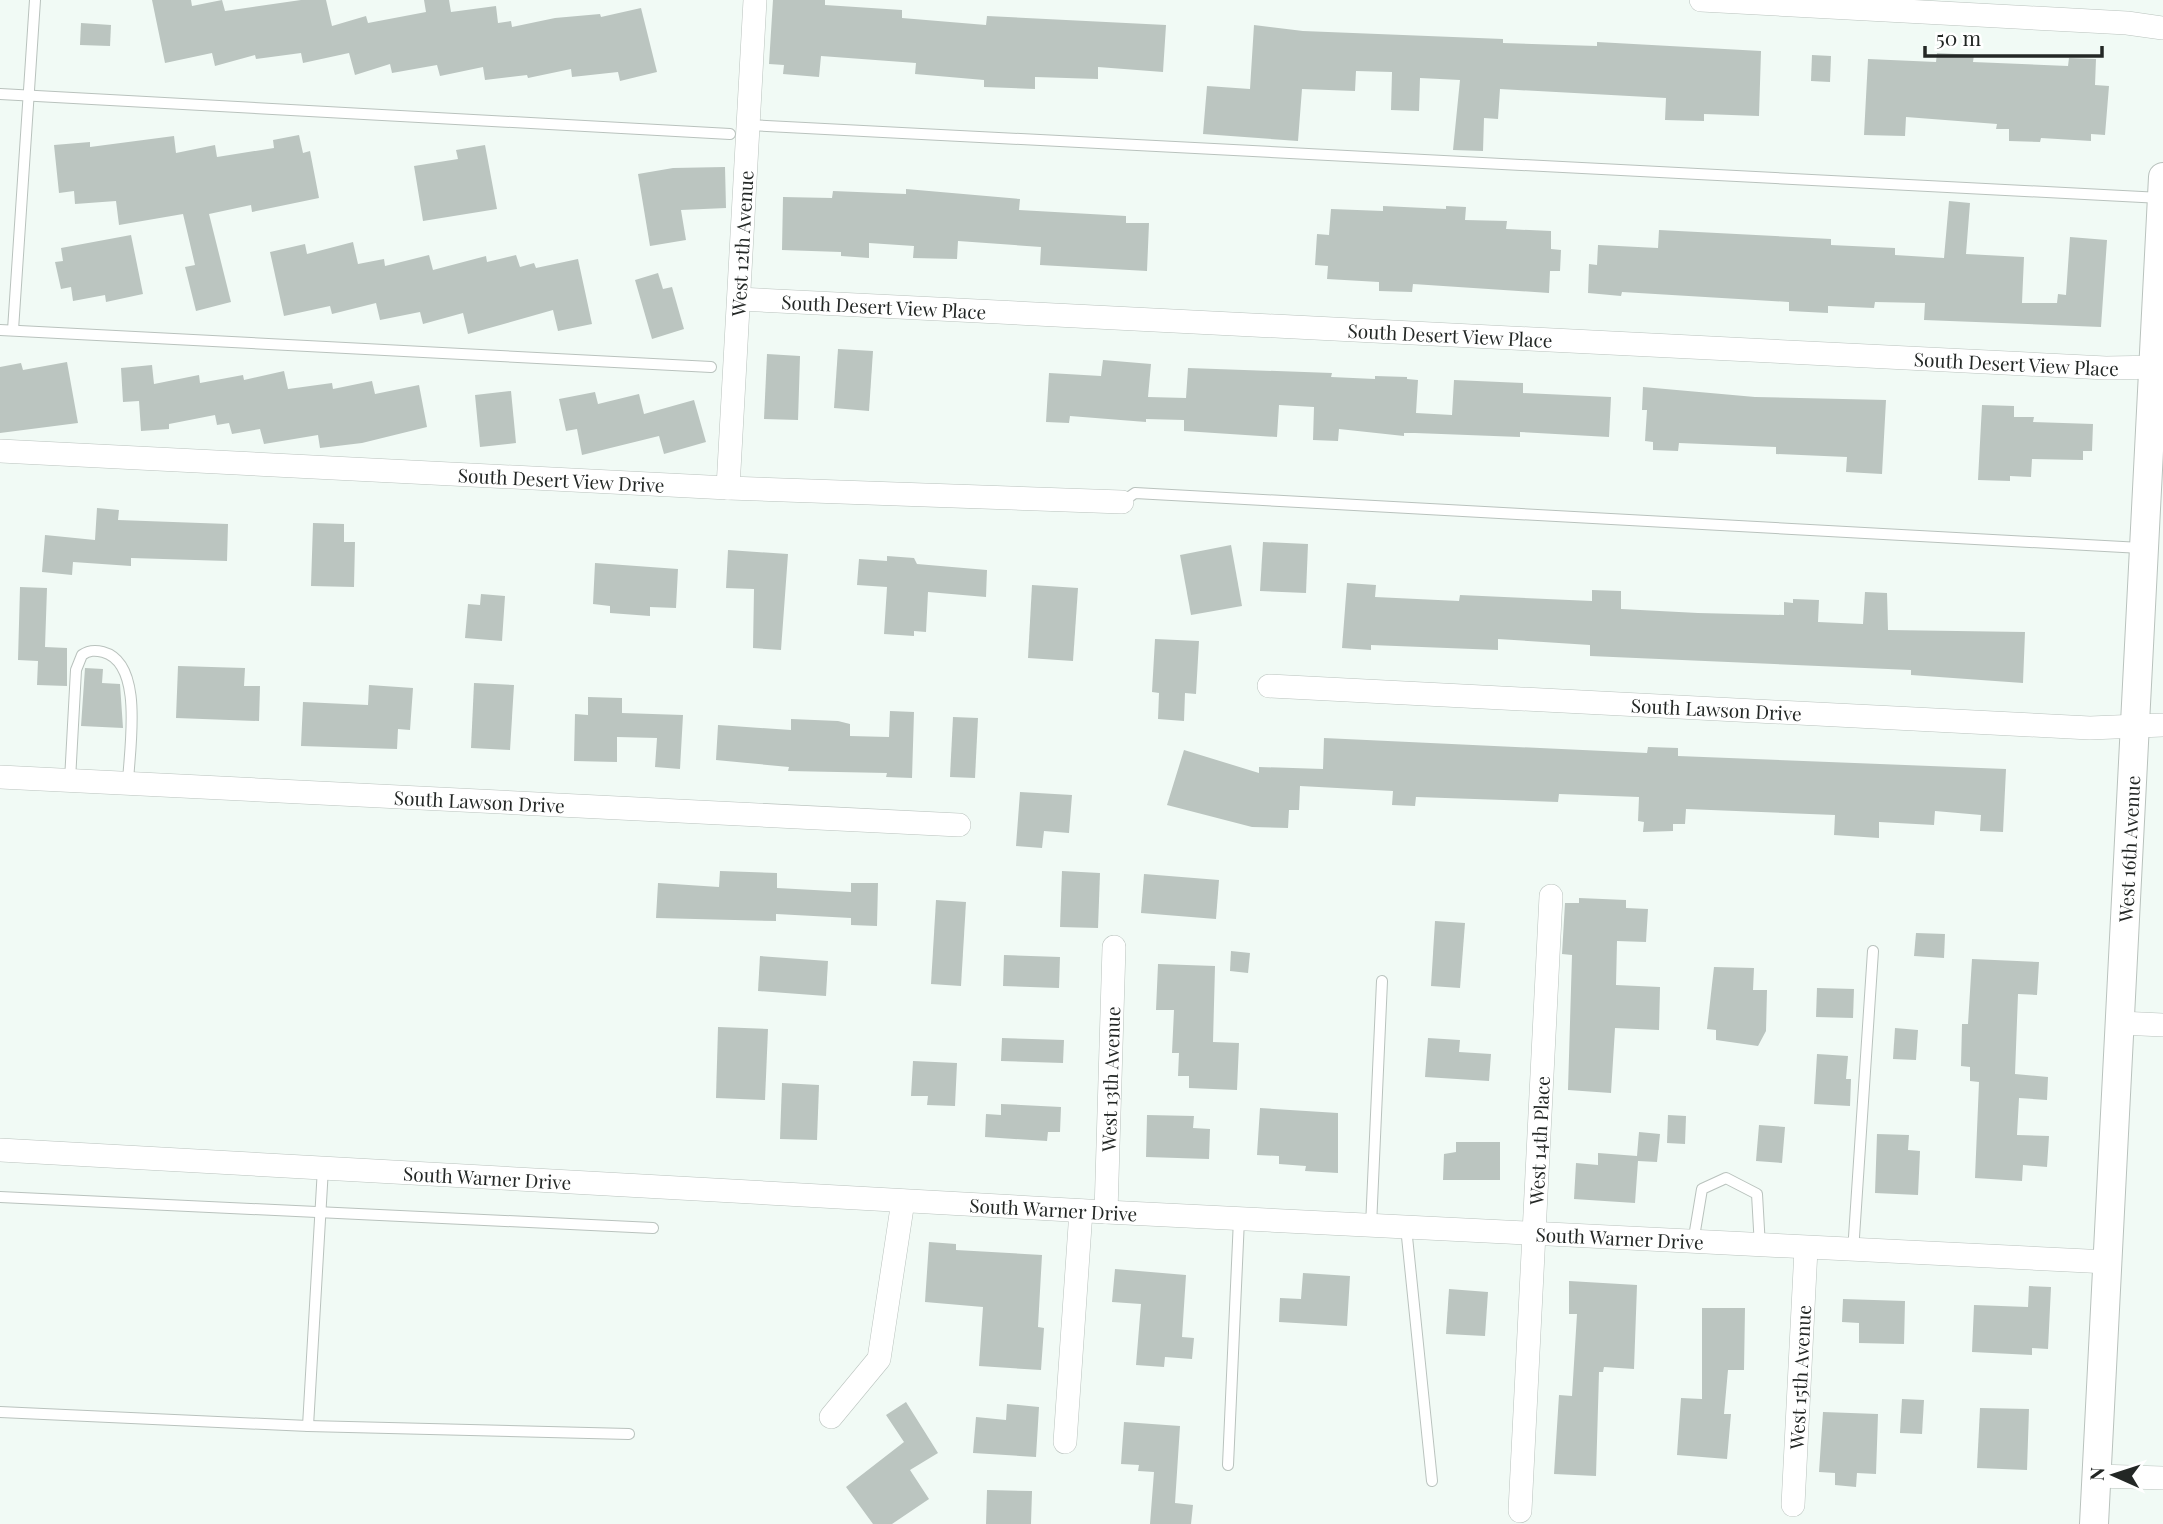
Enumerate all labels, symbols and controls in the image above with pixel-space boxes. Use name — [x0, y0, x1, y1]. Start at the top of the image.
scale bar — [1925, 14, 2102, 58]
text: 50 m — [1936, 23, 1982, 51]
street label: West 12th Avenue — [724, 170, 759, 318]
street label: South Desert View Place — [781, 288, 987, 324]
street label: South Desert View Place — [1347, 317, 1553, 353]
street label: South Desert View Place — [1913, 345, 2119, 381]
street label: South Desert View Drive — [457, 461, 665, 498]
street label: South Lawson Drive — [1630, 692, 1802, 726]
street label: West 16th Avenue — [2112, 775, 2145, 924]
street label: South Lawson Drive — [393, 784, 565, 818]
street label: West 13th Avenue — [1095, 1006, 1125, 1153]
street label: West 14th Place — [1522, 1075, 1555, 1207]
street label: South Warner Drive — [403, 1160, 572, 1195]
street label: South Warner Drive — [969, 1191, 1138, 1227]
street label: South Warner Drive — [1535, 1220, 1704, 1255]
street label: West 15th Avenue — [1783, 1304, 1816, 1451]
north arrow — [2079, 1440, 2149, 1510]
text: N — [2083, 1466, 2109, 1482]

